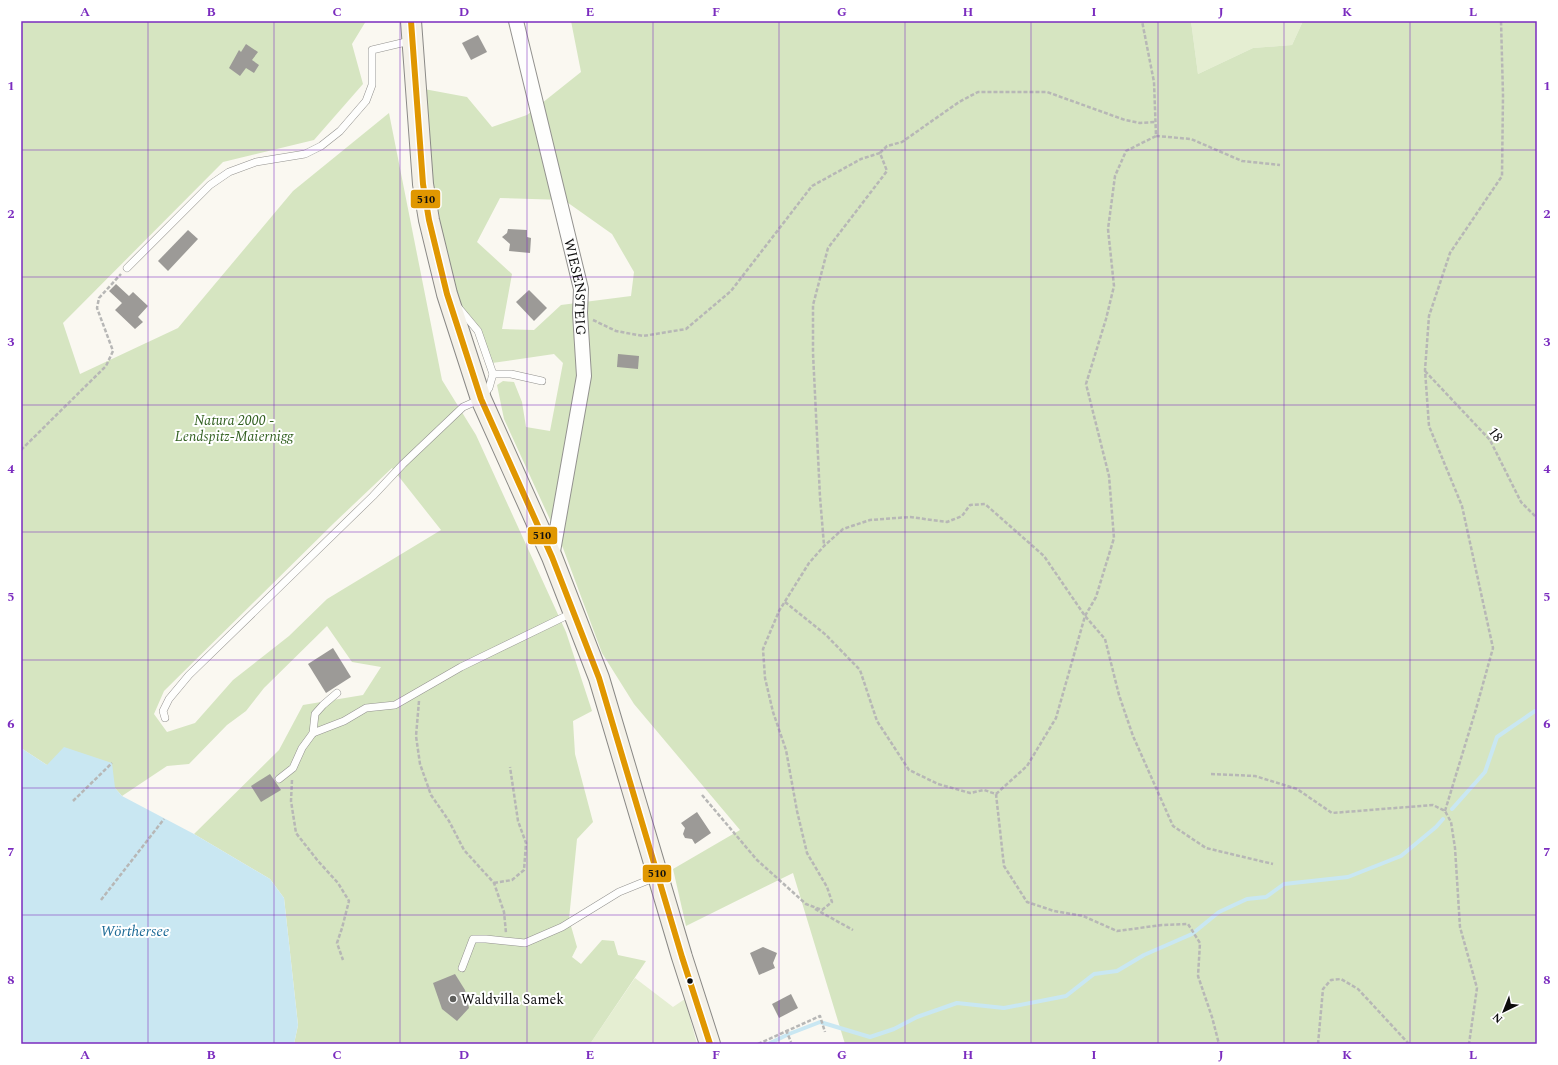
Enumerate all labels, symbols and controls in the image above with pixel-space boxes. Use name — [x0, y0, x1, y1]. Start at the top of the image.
text: A — [80, 2, 90, 22]
text: B — [206, 2, 216, 22]
text: C — [332, 2, 342, 22]
text: D — [459, 2, 469, 22]
text: E — [586, 2, 595, 22]
text: F — [712, 2, 720, 22]
text: G — [837, 2, 847, 22]
text: H — [963, 2, 974, 22]
text: I — [1091, 2, 1097, 22]
text: J — [1218, 2, 1224, 22]
text: K — [1342, 2, 1352, 22]
text: L — [1469, 2, 1477, 22]
text: 1 — [7, 76, 15, 96]
text: 1 — [1543, 76, 1551, 96]
line badge: 510 — [410, 189, 441, 209]
text: 510 — [417, 191, 435, 208]
text: 2 — [7, 204, 15, 224]
text: 2 — [1543, 204, 1551, 224]
street label: WIESENSTEIG — [558, 236, 592, 336]
text: 3 — [7, 332, 15, 352]
text: 3 — [1543, 332, 1551, 352]
park label: Natura 2000 - Lendspitz-Maiernigg — [175, 410, 294, 447]
street label: 18 — [1483, 422, 1508, 446]
text: 4 — [7, 459, 15, 479]
text: 4 — [1543, 459, 1551, 479]
line badge: 510 — [527, 526, 558, 545]
text: 510 — [533, 527, 551, 544]
text: 5 — [7, 587, 15, 607]
text: 5 — [1543, 587, 1551, 607]
text: 6 — [7, 714, 15, 734]
text: 6 — [1543, 714, 1551, 734]
text: 7 — [7, 842, 15, 862]
text: 7 — [1543, 842, 1551, 862]
line badge: 510 — [642, 864, 672, 883]
text: 510 — [648, 865, 666, 882]
water label: Wörthersee — [101, 920, 170, 943]
text: 8 — [7, 970, 15, 990]
text: 8 — [1543, 970, 1551, 990]
unlabelled marker — [685, 976, 695, 986]
place label: Waldvilla Samek — [461, 989, 564, 1010]
north arrow — [1484, 991, 1524, 1031]
marker: Waldvilla Samek — [448, 994, 458, 1004]
text: N — [1488, 1009, 1507, 1027]
text: A — [80, 1045, 90, 1065]
text: B — [206, 1045, 216, 1065]
text: C — [332, 1045, 342, 1065]
text: D — [459, 1045, 469, 1065]
text: E — [586, 1045, 595, 1065]
text: F — [712, 1045, 720, 1065]
text: G — [837, 1045, 847, 1065]
text: H — [963, 1045, 974, 1065]
text: I — [1091, 1045, 1097, 1065]
text: J — [1218, 1045, 1224, 1065]
text: K — [1342, 1045, 1352, 1065]
text: L — [1469, 1045, 1477, 1065]

